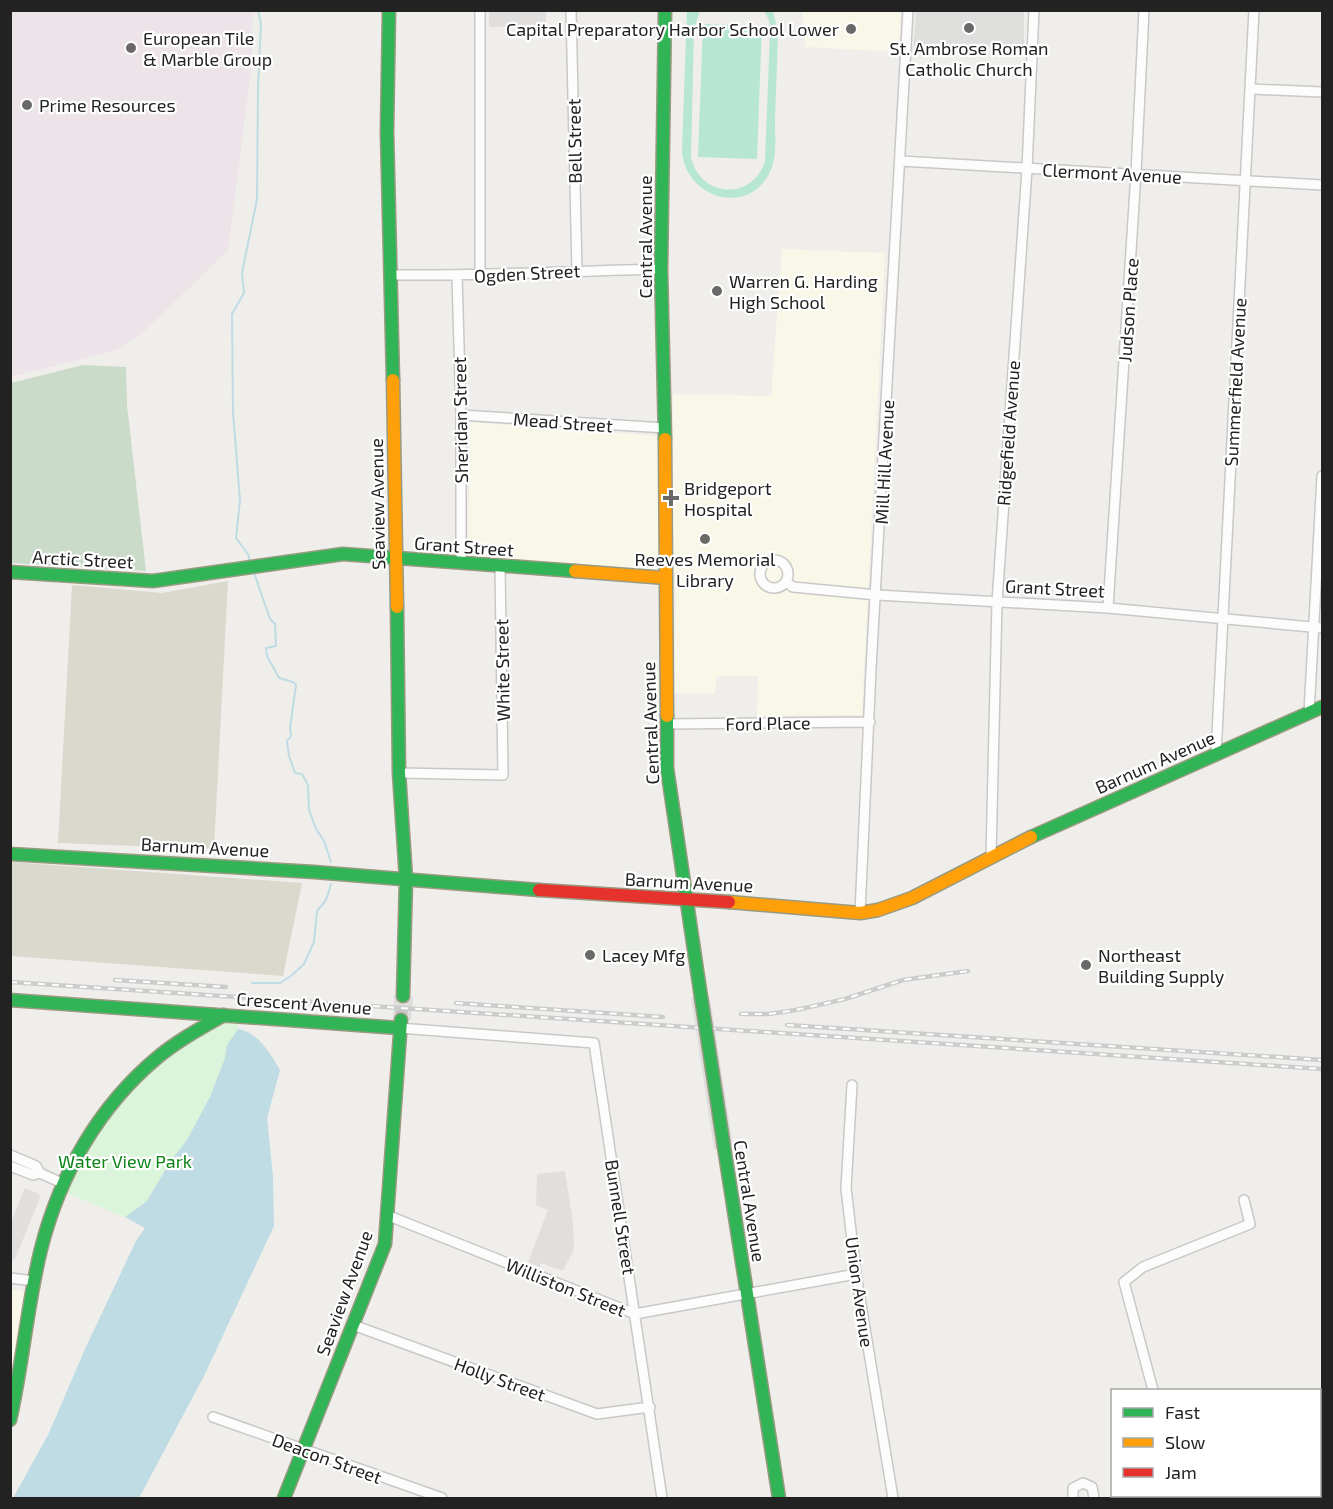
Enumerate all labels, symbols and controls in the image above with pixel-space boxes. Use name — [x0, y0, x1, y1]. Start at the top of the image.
place label: Capital Preparatory Harbor School Lower — [506, 18, 839, 40]
marker: St. Ambrose Roman Catholic Church — [962, 21, 976, 35]
marker: Capital Preparatory Harbor School Lower — [844, 22, 858, 36]
place label: European Tile & Marble Group — [143, 27, 272, 70]
place label: St. Ambrose Roman Catholic Church — [889, 37, 1049, 80]
marker: European Tile & Marble Group — [124, 41, 138, 55]
place label: Prime Resources — [39, 94, 176, 116]
marker: Prime Resources — [20, 98, 34, 112]
street label: Bell Street — [562, 98, 586, 184]
street label: Clermont Avenue — [1042, 158, 1182, 188]
street label: Central Avenue — [634, 175, 656, 299]
street label: Judson Place — [1113, 257, 1143, 363]
street label: Ogden Street — [473, 259, 581, 287]
place label: Warren G. Harding High School — [729, 270, 878, 313]
marker: Warren G. Harding High School — [710, 284, 724, 298]
street label: Summerfield Avenue — [1220, 297, 1250, 467]
street label: Sheridan Street — [448, 356, 472, 483]
street label: Ridgefield Avenue — [992, 360, 1024, 506]
street label: Mill Hill Avenue — [870, 399, 898, 525]
street label: Mead Street — [513, 408, 614, 436]
street label: Seaview Avenue — [365, 438, 389, 570]
place label: Bridgeport Hospital — [684, 477, 772, 520]
marker: Bridgeport Hospital — [662, 489, 680, 507]
street label: Grant Street — [413, 532, 515, 560]
marker: Reeves Memorial Library — [698, 532, 712, 546]
street label: Arctic Street — [32, 545, 134, 573]
place label: Reeves Memorial Library — [635, 548, 776, 591]
street label: Grant Street — [1005, 574, 1106, 602]
street label: White Street — [490, 618, 514, 721]
street label: Central Avenue — [637, 661, 663, 785]
street label: Ford Place — [725, 711, 811, 735]
street label: Barnum Avenue — [1092, 726, 1218, 798]
street label: Barnum Avenue — [140, 833, 270, 861]
street label: Barnum Avenue — [624, 868, 754, 896]
place label: Lacey Mfg — [602, 944, 685, 966]
place label: Northeast Building Supply — [1098, 944, 1225, 987]
marker: Lacey Mfg — [583, 948, 597, 962]
marker: Northeast Building Supply — [1079, 958, 1093, 972]
street label: Crescent Avenue — [236, 987, 372, 1019]
street label: Central Avenue — [730, 1138, 770, 1264]
park label: Water View Park — [58, 1150, 192, 1172]
street label: Bunnell Street — [601, 1158, 641, 1276]
street label: Seaview Avenue — [311, 1227, 377, 1359]
street label: Union Avenue — [841, 1235, 879, 1349]
street label: Williston Street — [503, 1253, 629, 1321]
street label: Holly Street — [451, 1352, 549, 1406]
legend — [1111, 1389, 1321, 1497]
text: Fast — [1165, 1401, 1200, 1423]
street label: Deacon Street — [269, 1428, 385, 1488]
text: Slow — [1165, 1431, 1206, 1453]
text: Jam — [1165, 1461, 1197, 1483]

